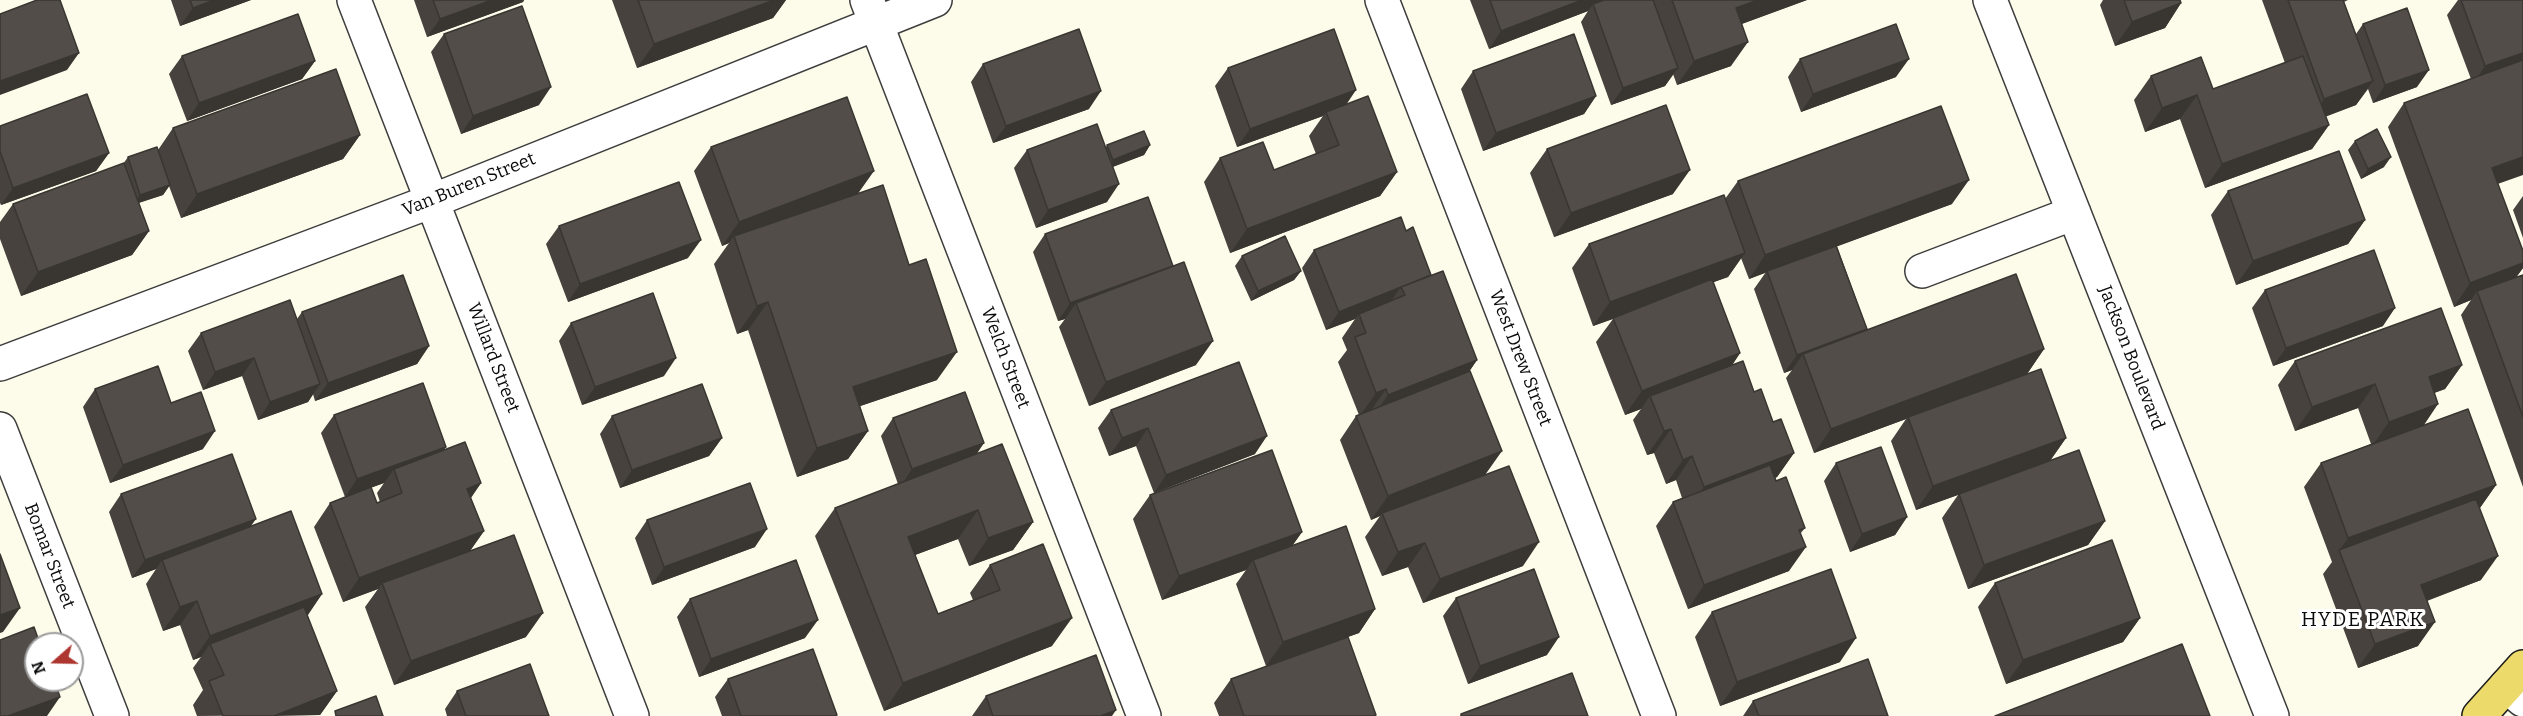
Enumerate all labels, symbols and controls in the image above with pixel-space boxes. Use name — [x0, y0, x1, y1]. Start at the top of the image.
street label: Van Buren Street — [399, 148, 539, 222]
street label: Jackson Boulevard — [2094, 283, 2168, 433]
street label: West Drew Street — [1484, 287, 1556, 429]
street label: Willard Street — [462, 300, 524, 416]
street label: Welch Street — [976, 304, 1034, 412]
street label: Bomar Street — [19, 500, 79, 612]
district label: HYDE PARK — [2301, 608, 2425, 632]
north arrow — [24, 632, 84, 692]
text: N — [27, 659, 50, 677]

